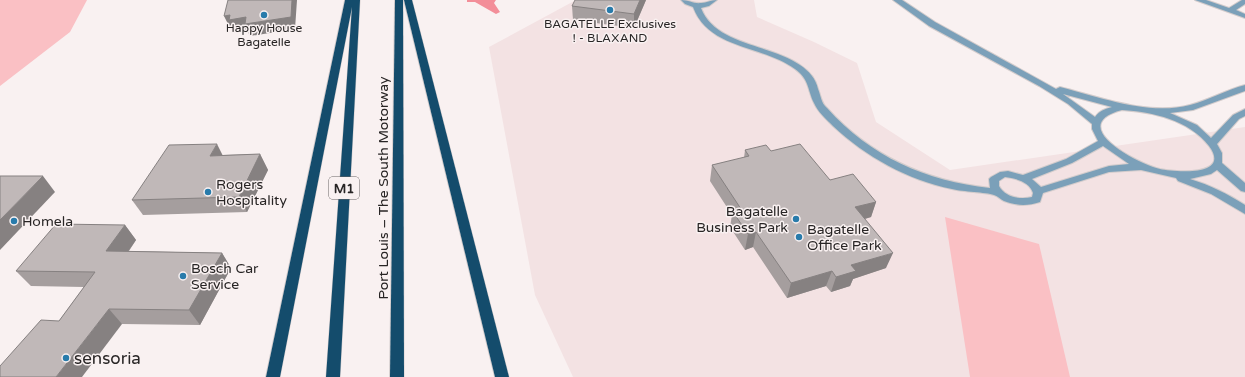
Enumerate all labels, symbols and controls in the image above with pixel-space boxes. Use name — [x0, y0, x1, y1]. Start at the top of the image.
marker: BAGATELLE Exclusives ! - BLAXAND — [605, 5, 615, 15]
marker: Happy House Bagatelle — [259, 10, 269, 20]
place label: BAGATELLE Exclusives ! - BLAXAND — [544, 17, 676, 45]
place label: Happy House Bagatelle — [226, 21, 302, 49]
street label: Port Louis – The South Motorway — [375, 76, 392, 300]
place label: Rogers Hospitality — [216, 176, 287, 209]
road number: M1 — [329, 177, 359, 199]
marker: Rogers Hospitality — [203, 187, 213, 197]
place label: Bagatelle Business Park — [696, 203, 788, 236]
place label: Homela — [22, 213, 73, 230]
marker: Bagatelle Business Park — [791, 214, 801, 224]
marker: Homela — [9, 216, 19, 226]
place label: Bagatelle Office Park — [807, 221, 882, 254]
marker: Bagatelle Office Park — [794, 232, 804, 242]
place label: Bosch Car Service — [191, 260, 259, 293]
marker: Bosch Car Service — [178, 271, 188, 281]
place label: sensoria — [74, 348, 141, 369]
marker: sensoria — [61, 353, 71, 363]

